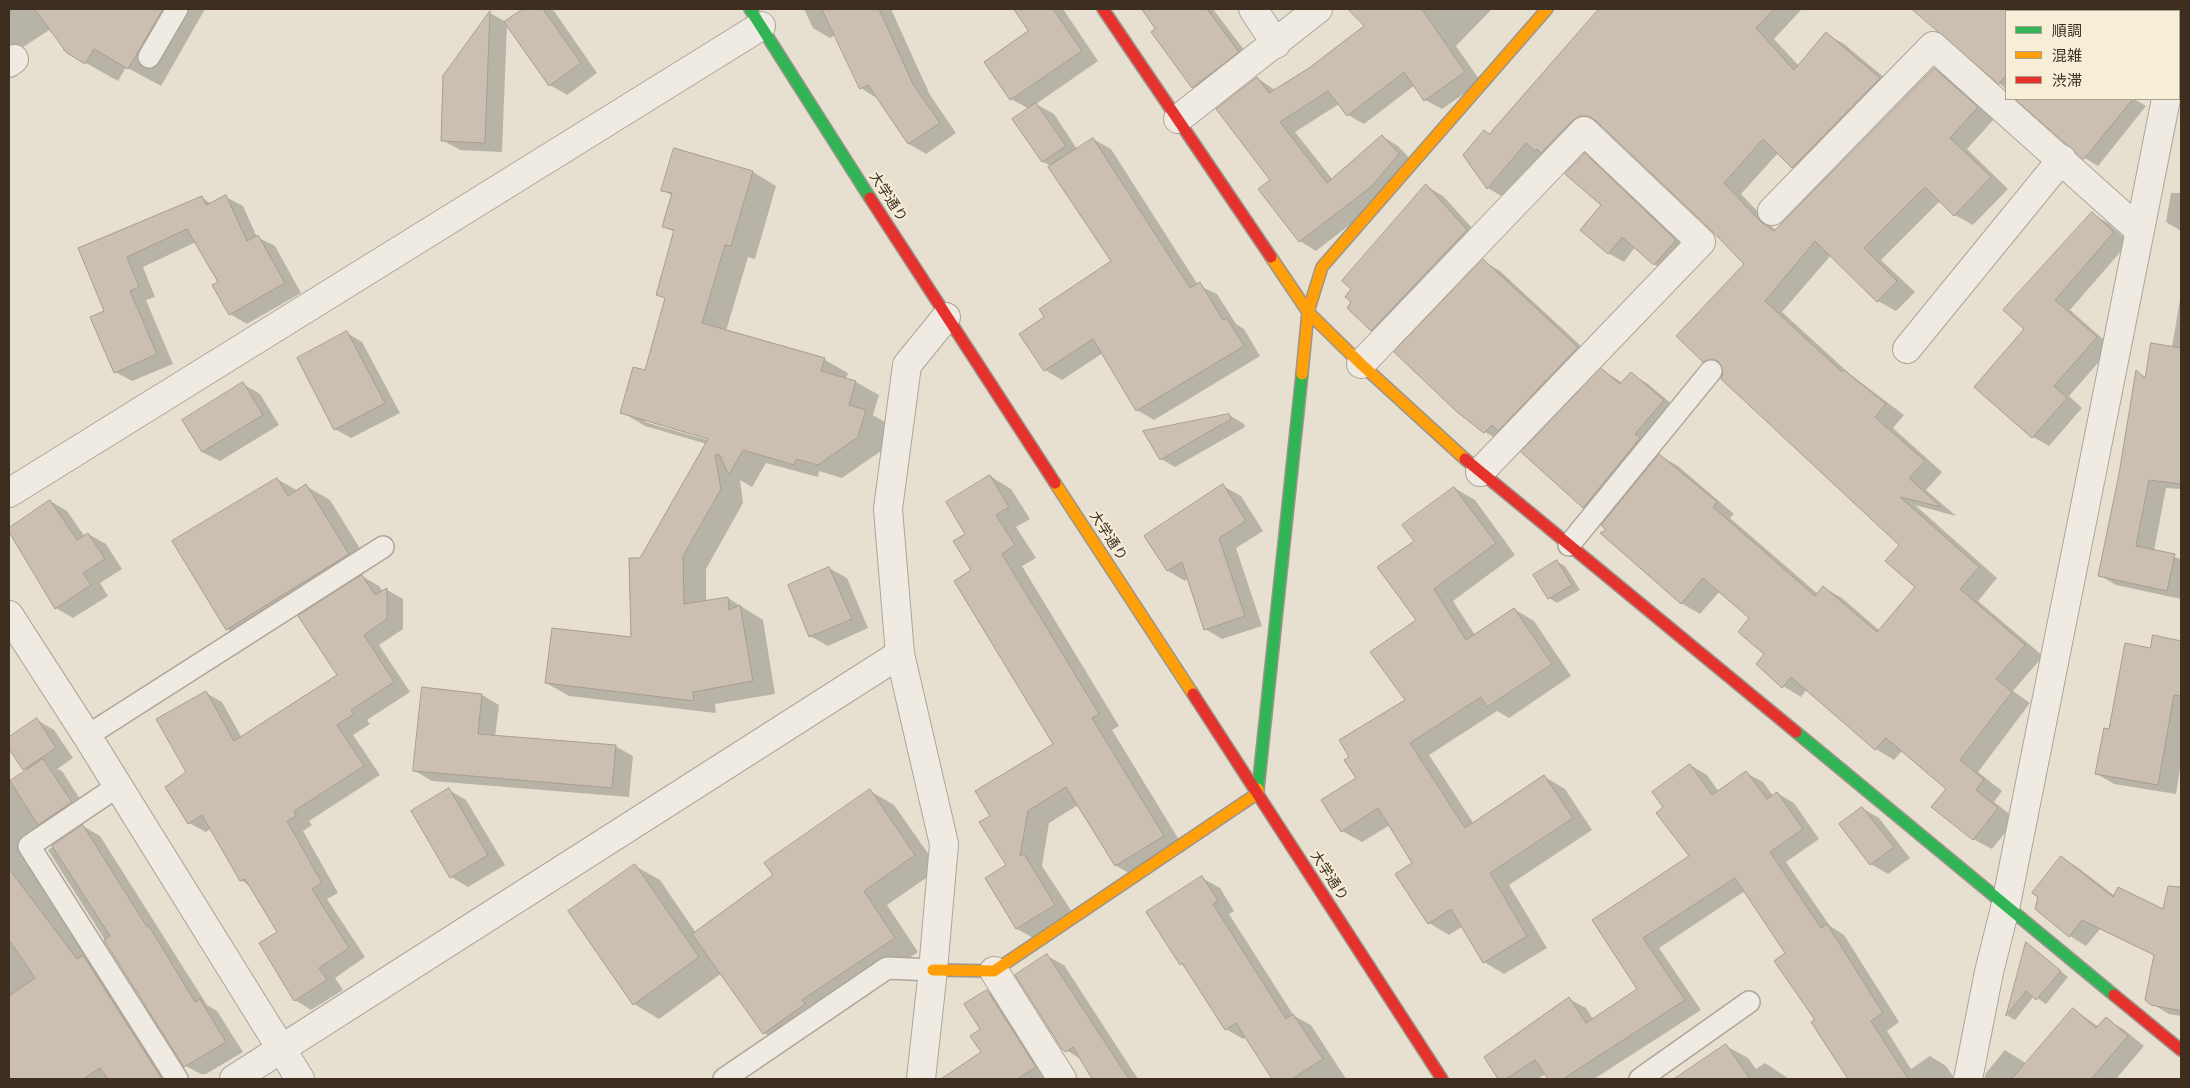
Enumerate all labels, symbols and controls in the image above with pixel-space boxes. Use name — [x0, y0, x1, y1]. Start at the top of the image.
legend — [2005, 10, 2180, 100]
text: 順調 — [2052, 21, 2082, 40]
text: 混雑 — [2052, 46, 2082, 65]
text: 渋滞 — [2052, 71, 2082, 90]
street label: 大学通り — [866, 169, 910, 225]
street label: 大学通り — [1086, 508, 1130, 564]
street label: 大学通り — [1307, 848, 1351, 904]

